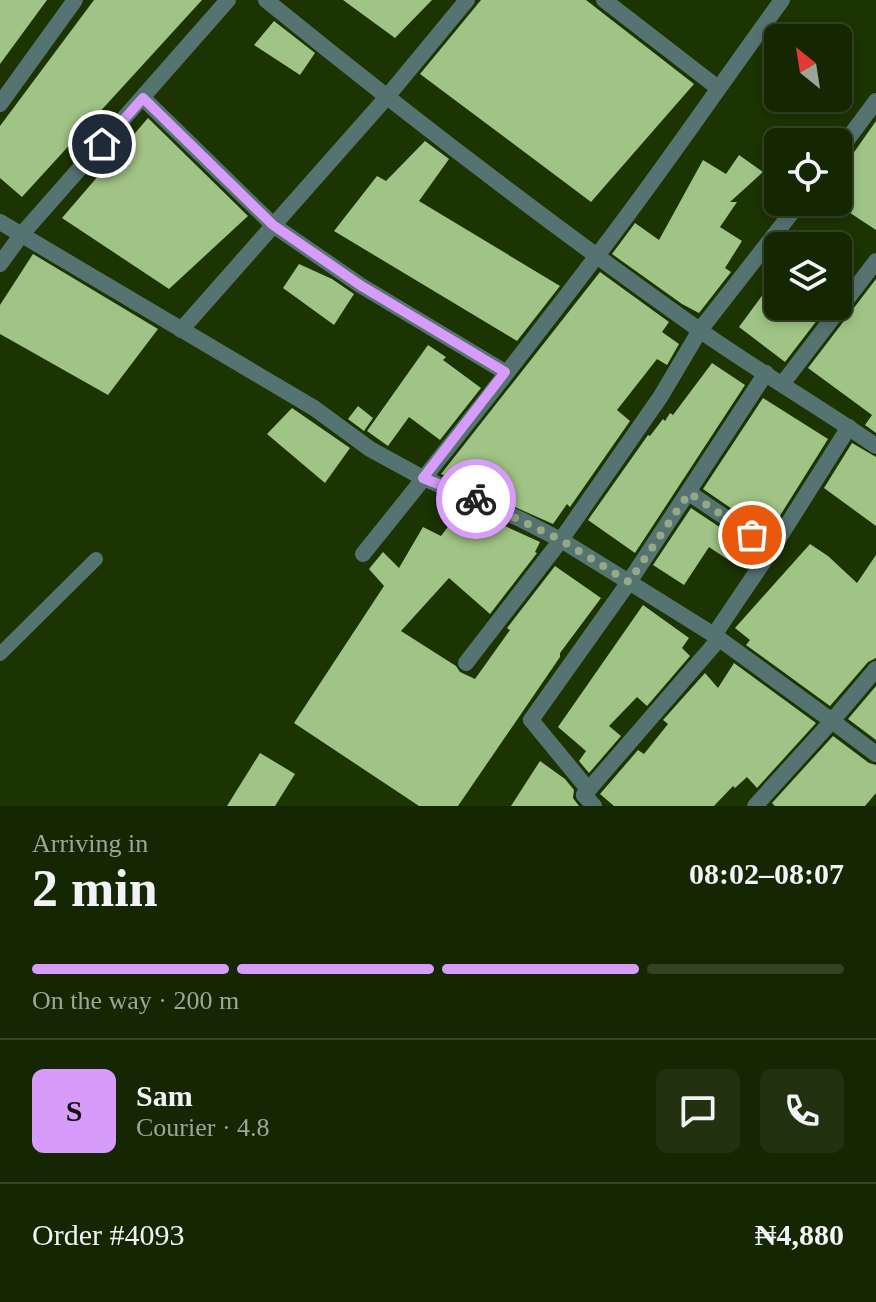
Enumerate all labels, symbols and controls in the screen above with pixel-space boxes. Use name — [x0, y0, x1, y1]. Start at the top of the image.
north arrow — [764, 24, 852, 112]
map controls — [764, 24, 852, 320]
pin — [68, 110, 136, 178]
icon: home — [80, 122, 124, 166]
button: locate — [764, 128, 852, 216]
button: layers — [764, 232, 852, 320]
courier — [436, 459, 516, 539]
icon: bike — [454, 477, 498, 521]
pin — [718, 501, 786, 569]
icon: bag — [730, 513, 774, 557]
text: Arriving in — [32, 829, 148, 858]
text: 08:02–08:07 — [689, 857, 844, 890]
text: 2 min — [32, 860, 158, 917]
text: On the way · 200 m — [32, 986, 239, 1015]
button: chat — [656, 1069, 740, 1153]
button: phone — [760, 1069, 844, 1153]
text: Sam — [136, 1079, 193, 1112]
text: S — [66, 1094, 82, 1127]
text: Courier · 4.8 — [136, 1113, 270, 1142]
text: Order #4093 — [32, 1218, 184, 1251]
text: ₦4,880 — [755, 1218, 844, 1251]

